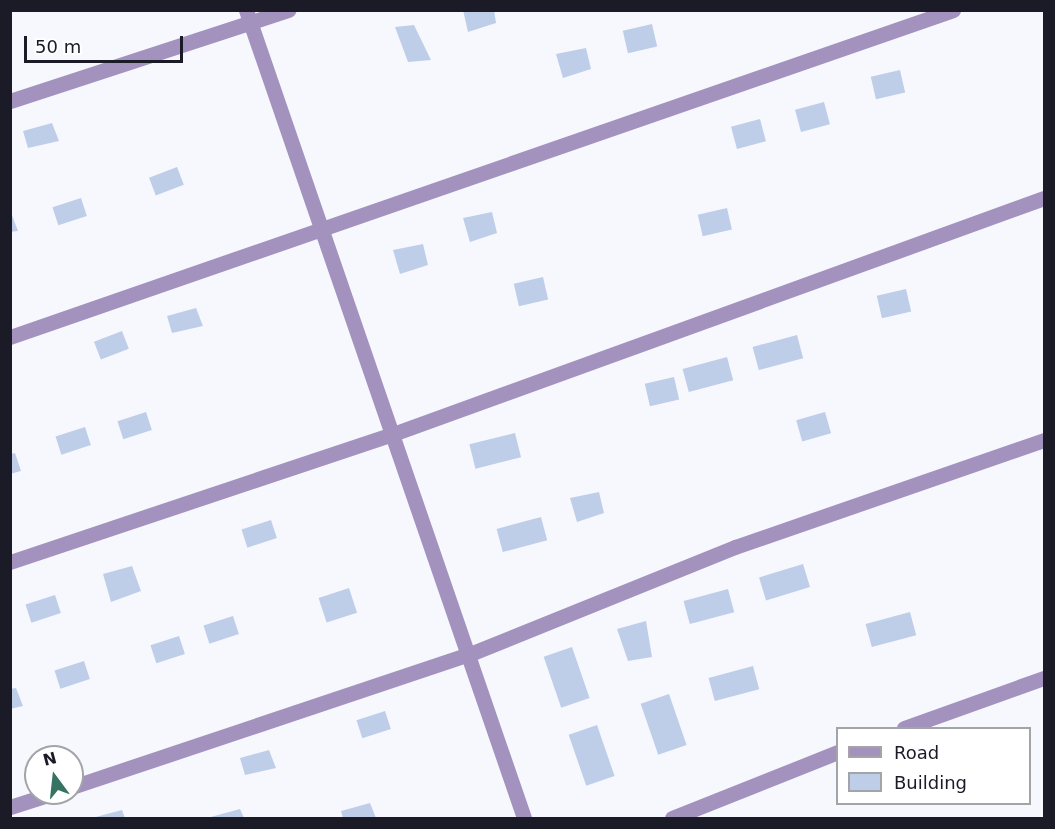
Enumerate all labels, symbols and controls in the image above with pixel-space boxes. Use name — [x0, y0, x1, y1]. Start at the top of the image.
scale bar — [27, 24, 186, 62]
text: 50 m — [35, 36, 81, 57]
legend — [836, 727, 1031, 805]
text: Road — [894, 742, 939, 763]
north arrow — [24, 745, 84, 805]
text: N — [41, 748, 59, 770]
text: Building — [894, 772, 967, 793]

